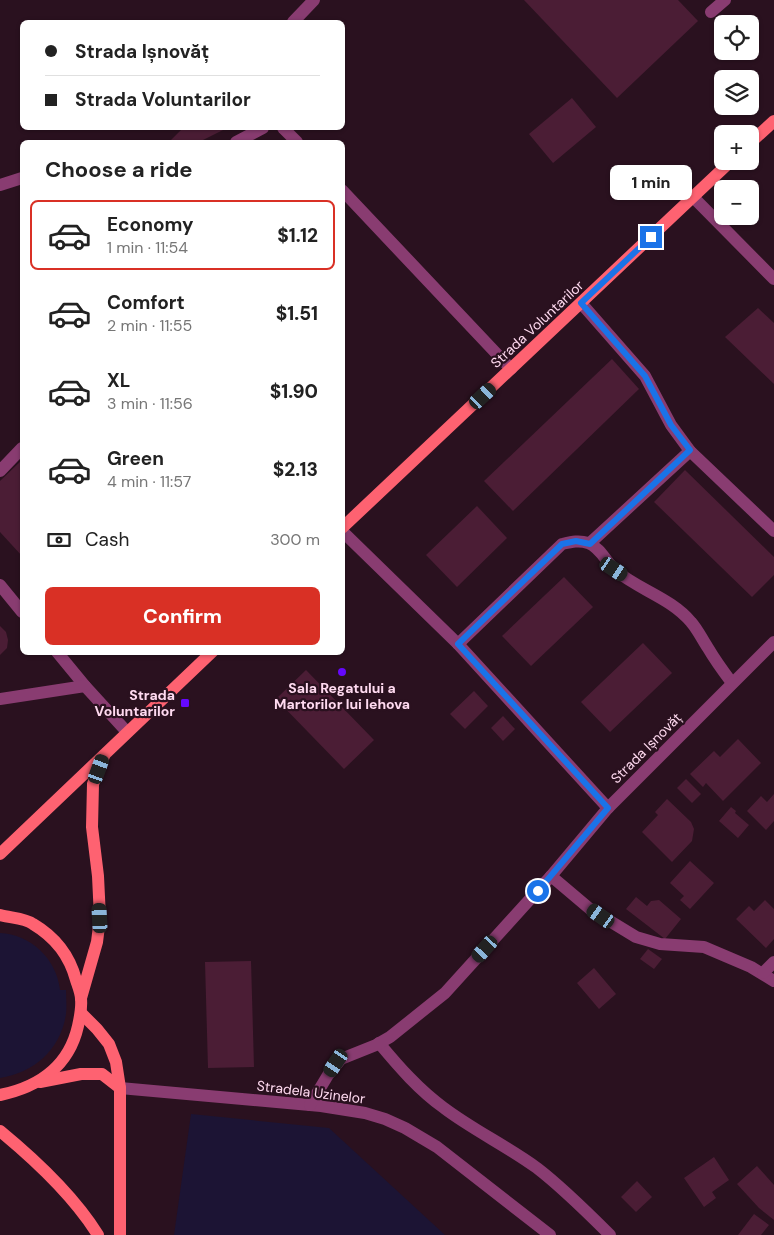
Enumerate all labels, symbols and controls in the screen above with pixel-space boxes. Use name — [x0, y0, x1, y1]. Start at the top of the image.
map controls — [714, 15, 759, 225]
button: locate — [714, 15, 759, 60]
text: Strada Ișnovăț — [75, 39, 209, 64]
button: layers — [714, 70, 759, 115]
text: Strada Voluntarilor — [75, 87, 251, 112]
button: + — [714, 125, 759, 170]
text: Choose a ride — [45, 155, 193, 184]
callout: 1 min — [610, 164, 692, 200]
text: 1 min — [631, 172, 671, 193]
button: − — [714, 180, 759, 225]
text: Economy — [107, 212, 194, 237]
icon: car — [47, 213, 92, 258]
text: $1.12 — [277, 223, 318, 248]
route end — [640, 226, 662, 248]
text: 1 min · 11:54 — [107, 237, 188, 258]
street label: Strada Voluntarilor — [487, 276, 587, 372]
text: Comfort — [107, 290, 185, 315]
icon: car — [47, 291, 92, 336]
text: $1.51 — [276, 301, 318, 326]
text: 2 min · 11:55 — [107, 315, 192, 336]
text: XL — [107, 368, 130, 393]
icon: car — [47, 369, 92, 414]
text: $1.90 — [270, 379, 318, 404]
car — [466, 380, 499, 412]
text: 3 min · 11:56 — [107, 393, 193, 414]
text: Green — [107, 446, 164, 471]
icon: car — [47, 447, 92, 492]
text: $2.13 — [273, 457, 318, 482]
text: 4 min · 11:57 — [107, 471, 191, 492]
icon: cash — [45, 526, 73, 554]
text: Cash — [85, 527, 129, 552]
text: 300 m — [270, 529, 320, 550]
car — [597, 554, 630, 584]
button: Confirm — [45, 587, 320, 645]
marker: Sala Regatului a Martorilor lui Iehova — [336, 666, 348, 678]
place label: Sala Regatului a Martorilor lui Iehova — [274, 679, 410, 713]
place label: Strada Voluntarilor — [95, 686, 175, 720]
marker: Strada Voluntarilor — [179, 697, 191, 709]
street label: Strada Ișnovăț — [607, 709, 685, 787]
car — [86, 752, 111, 786]
route start — [527, 880, 549, 902]
car — [584, 901, 617, 931]
car — [91, 903, 108, 933]
car — [469, 933, 500, 965]
car — [321, 1046, 350, 1080]
street label: Stradela Uzinelor — [256, 1076, 366, 1108]

